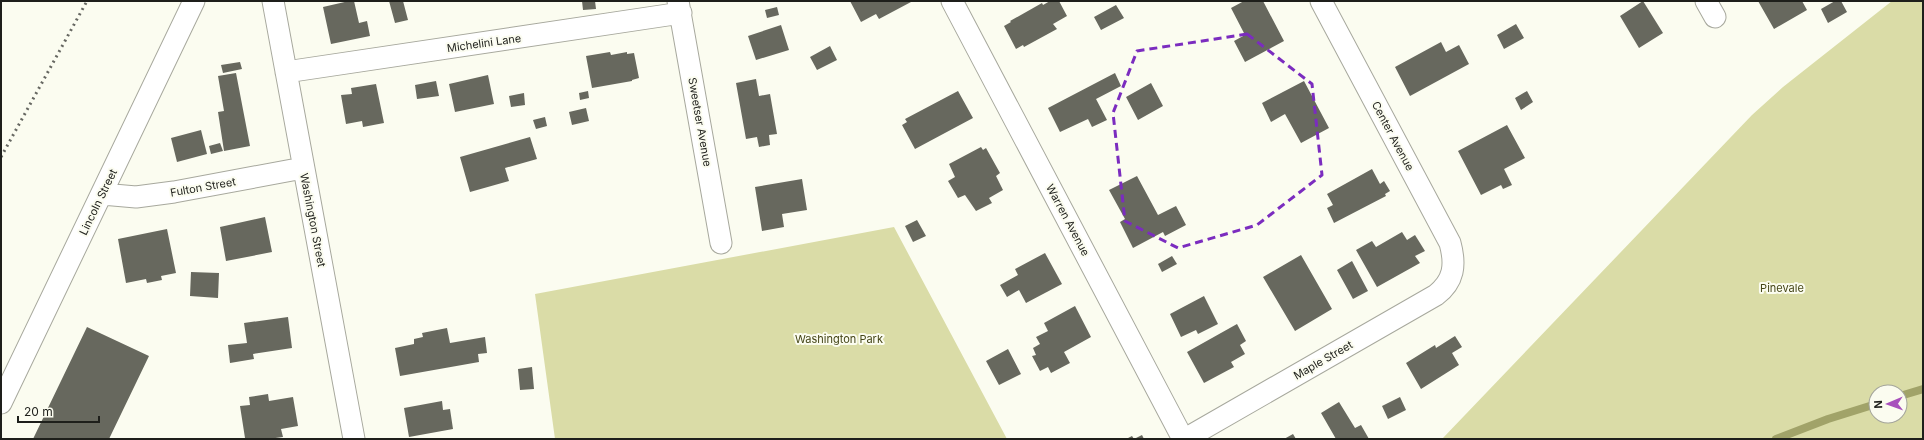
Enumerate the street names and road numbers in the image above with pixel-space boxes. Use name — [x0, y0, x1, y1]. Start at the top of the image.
street label: Michelini Lane — [446, 31, 522, 55]
street label: Sweetser Avenue — [685, 76, 715, 168]
street label: Center Avenue — [1369, 99, 1417, 173]
street label: Lincoln Street — [76, 166, 120, 237]
street label: Washington Street — [297, 172, 329, 269]
street label: Fulton Street — [169, 174, 237, 200]
street label: Warren Avenue — [1043, 182, 1093, 258]
street label: Maple Street — [1291, 337, 1355, 383]

